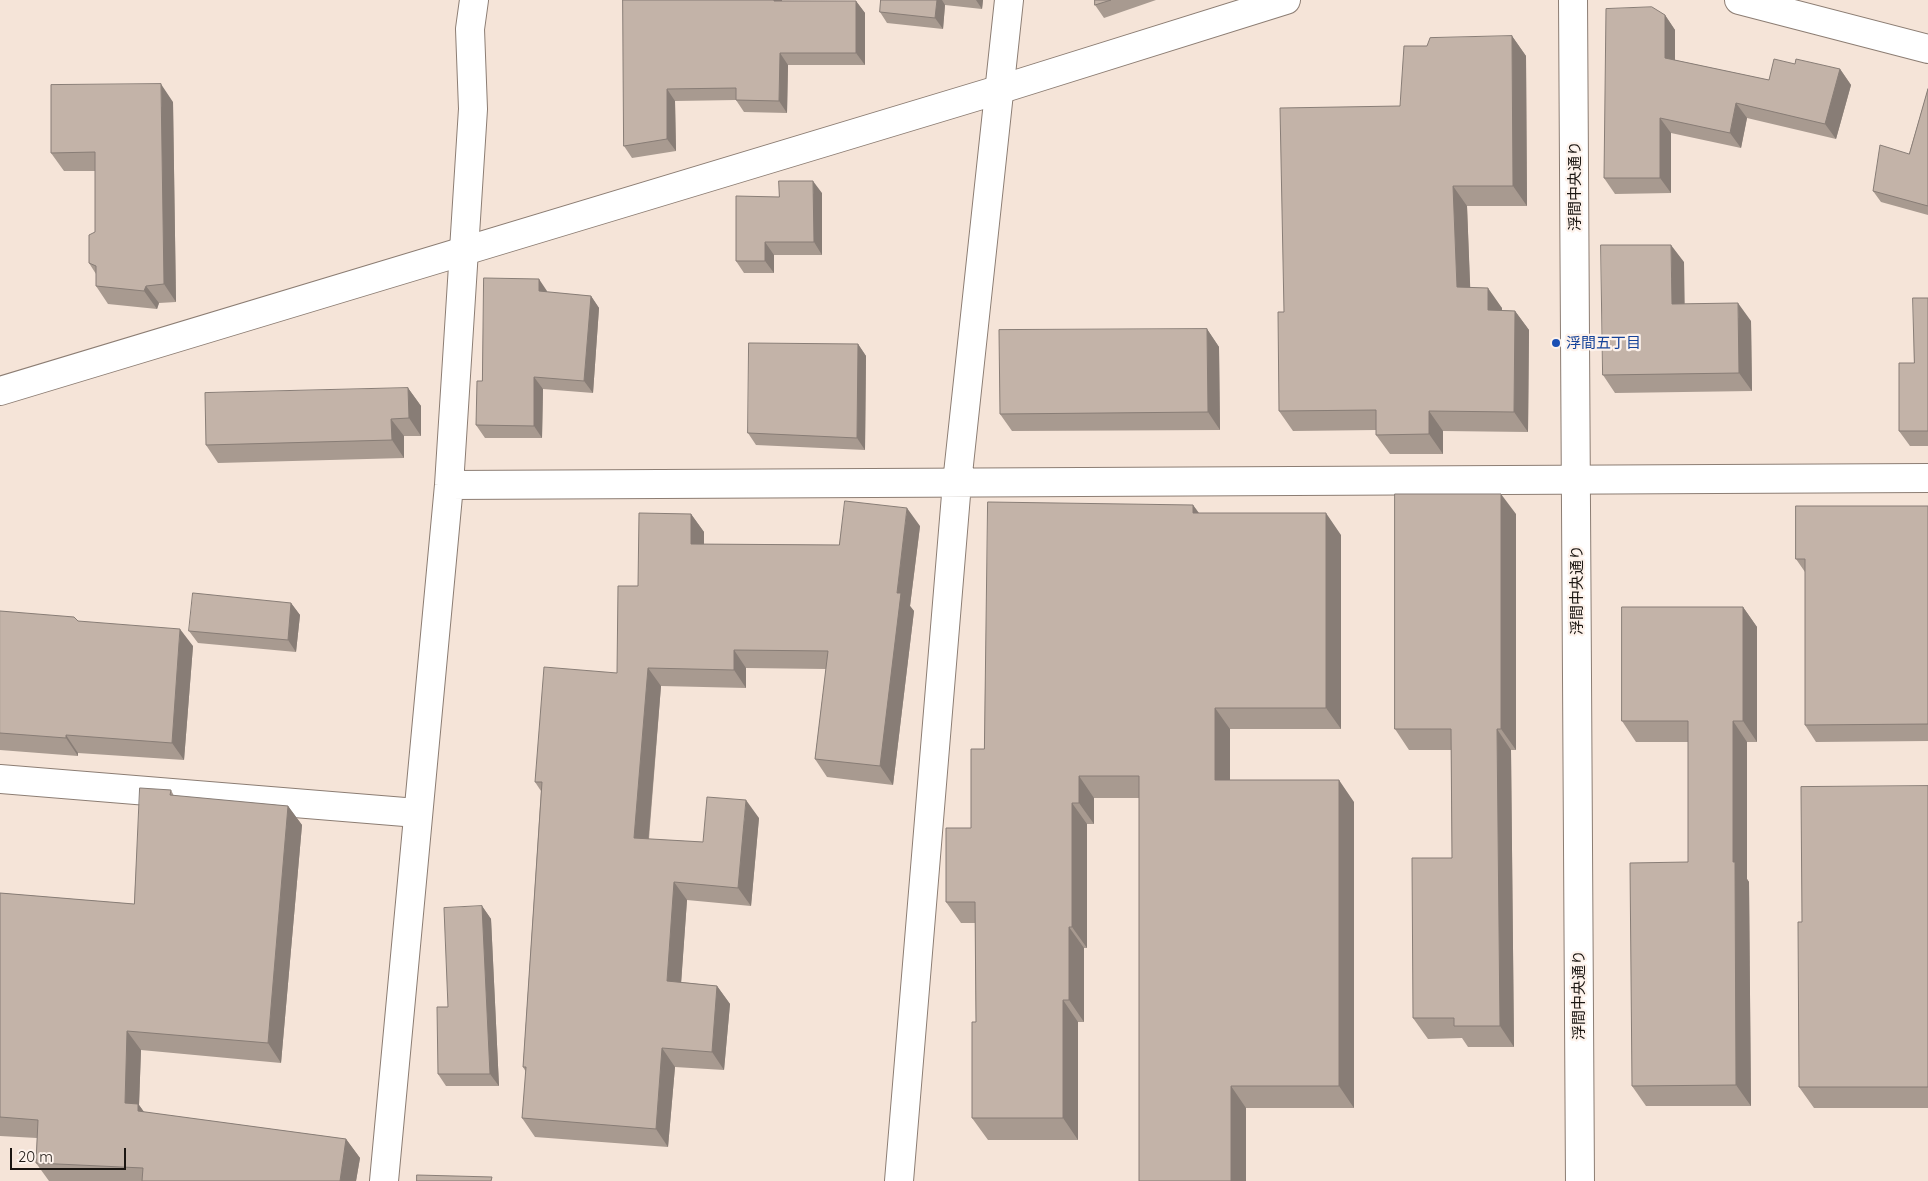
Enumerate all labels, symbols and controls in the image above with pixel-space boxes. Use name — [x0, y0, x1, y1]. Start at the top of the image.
street label: 浮間中央通り — [1566, 141, 1584, 231]
place label: 浮間五丁目 — [1566, 334, 1641, 352]
marker: 浮間五丁目 — [1550, 337, 1562, 349]
street label: 浮間中央通り — [1568, 545, 1586, 635]
street label: 浮間中央通り — [1570, 950, 1588, 1040]
scale bar — [12, 1138, 129, 1170]
text: 20 m — [18, 1147, 53, 1166]

